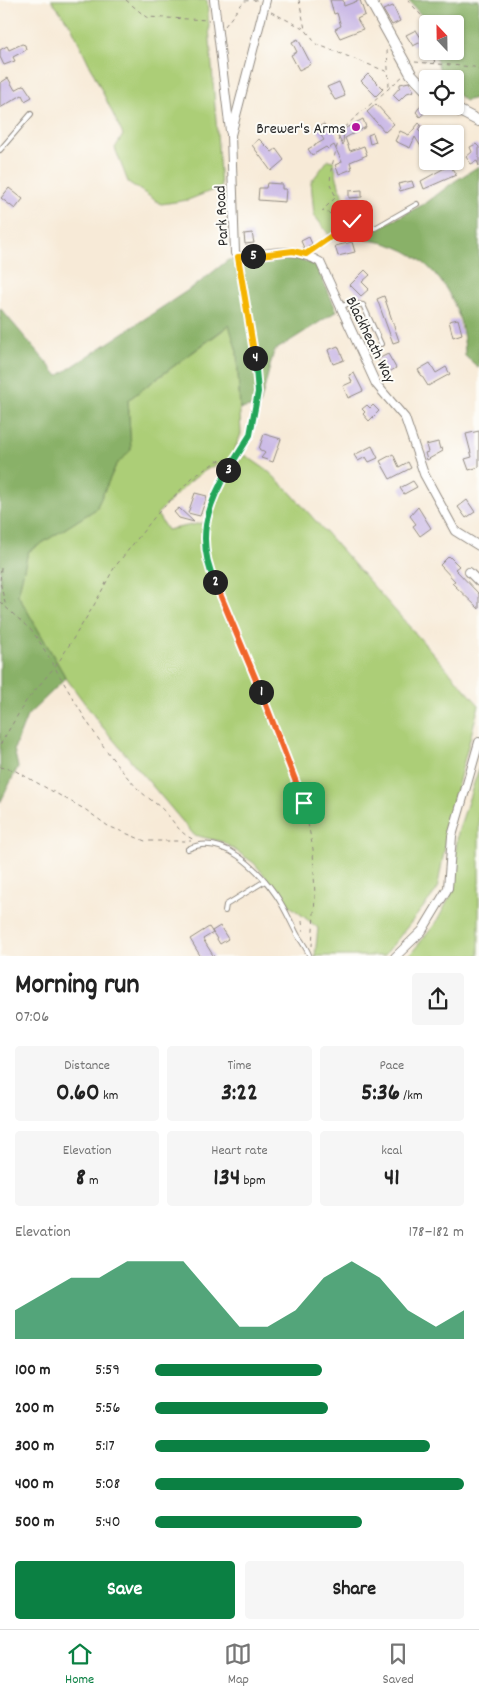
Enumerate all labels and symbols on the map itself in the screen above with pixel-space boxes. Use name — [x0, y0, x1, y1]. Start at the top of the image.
north arrow — [419, 15, 464, 60]
place label: Brewer's Arms — [256, 118, 346, 141]
marker: Brewer's Arms — [350, 121, 362, 133]
street label: Park Road — [209, 185, 236, 247]
pin — [331, 200, 373, 242]
pin: 5 — [240, 244, 266, 268]
street label: Blackheath Way — [339, 293, 401, 388]
pin: 4 — [242, 346, 268, 370]
pin: 3 — [216, 458, 240, 482]
pin: 2 — [202, 570, 228, 594]
pin: 1 — [248, 680, 274, 704]
pin — [283, 782, 325, 824]

